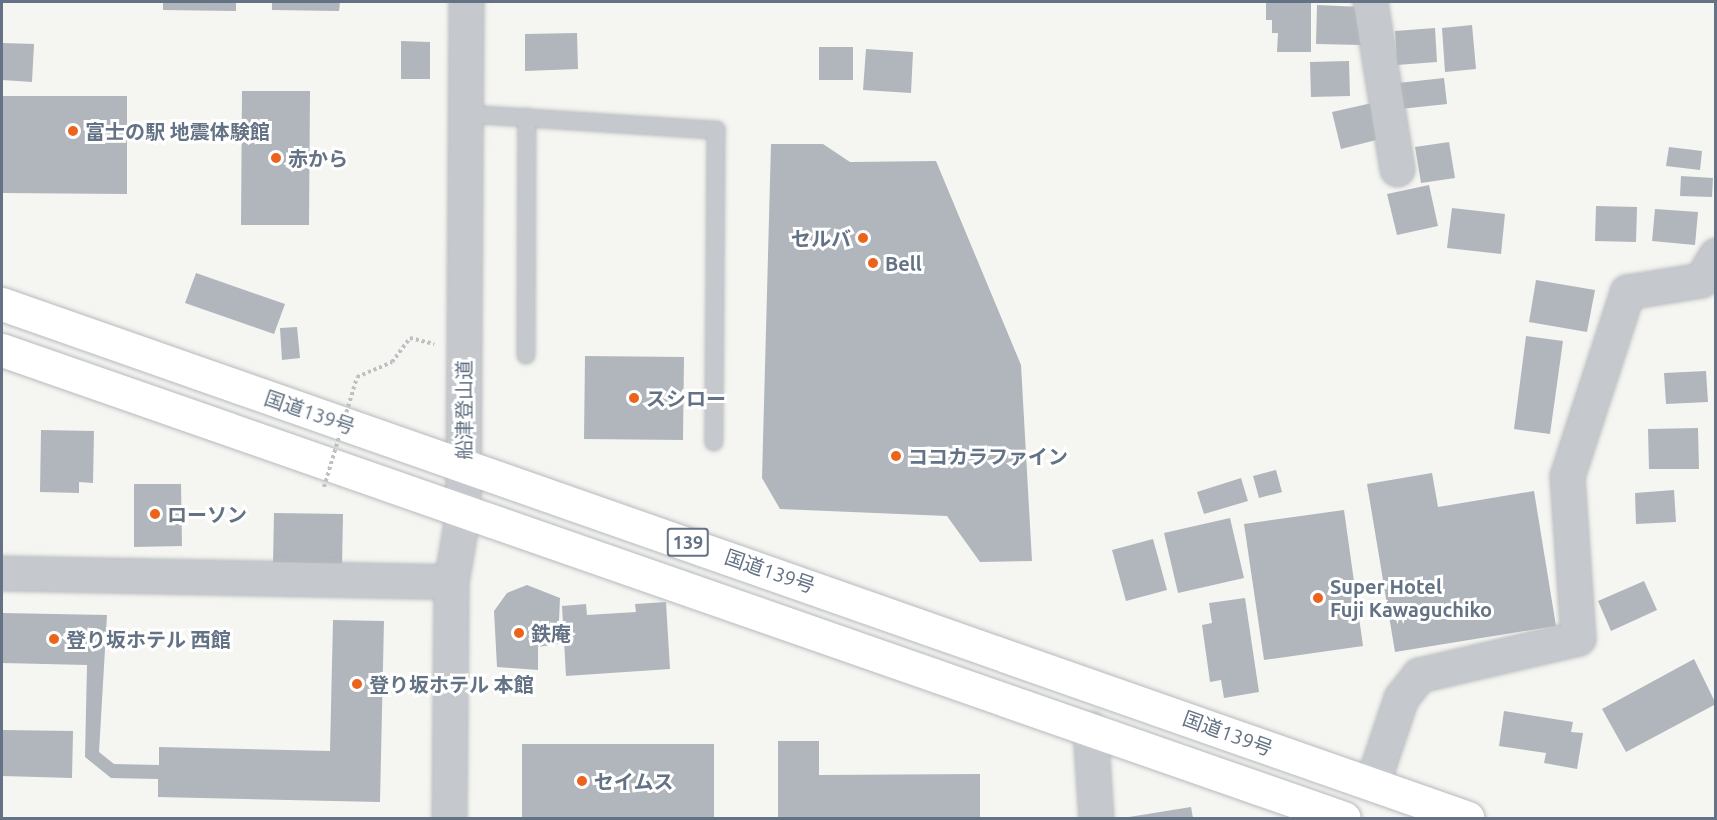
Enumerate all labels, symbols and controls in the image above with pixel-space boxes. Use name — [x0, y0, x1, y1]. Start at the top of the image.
place label: 富士の駅 地震体験館 — [85, 119, 270, 143]
marker: 富士の駅 地震体験館 — [66, 124, 80, 138]
place label: 赤から — [288, 146, 348, 170]
marker: 赤から — [269, 151, 283, 165]
place label: セルバ — [791, 226, 851, 250]
marker: セルバ — [856, 231, 870, 245]
place label: Bell — [885, 251, 922, 275]
marker: Bell — [866, 256, 880, 270]
street label: 船津登山道 — [452, 360, 476, 460]
street label: 国道139号 — [262, 385, 358, 439]
place label: スシロー — [646, 386, 726, 410]
marker: スシロー — [627, 391, 641, 405]
place label: ココカラファイン — [908, 444, 1068, 468]
marker: ココカラファイン — [889, 449, 903, 463]
place label: ローソン — [167, 502, 247, 526]
marker: ローソン — [148, 507, 162, 521]
road number: 139 — [666, 527, 710, 557]
street label: 国道139号 — [722, 544, 818, 598]
place label: Super Hotel Fuji Kawaguchiko — [1330, 574, 1492, 621]
marker: Super Hotel Fuji Kawaguchiko — [1311, 591, 1325, 605]
place label: 鉄庵 — [531, 621, 571, 645]
marker: 鉄庵 — [512, 626, 526, 640]
place label: 登り坂ホテル 西館 — [66, 627, 231, 651]
marker: 登り坂ホテル 西館 — [47, 632, 61, 646]
place label: 登り坂ホテル 本館 — [369, 672, 534, 696]
marker: 登り坂ホテル 本館 — [350, 677, 364, 691]
street label: 国道139号 — [1180, 706, 1276, 760]
place label: セイムス — [594, 769, 674, 793]
marker: セイムス — [575, 774, 589, 788]

